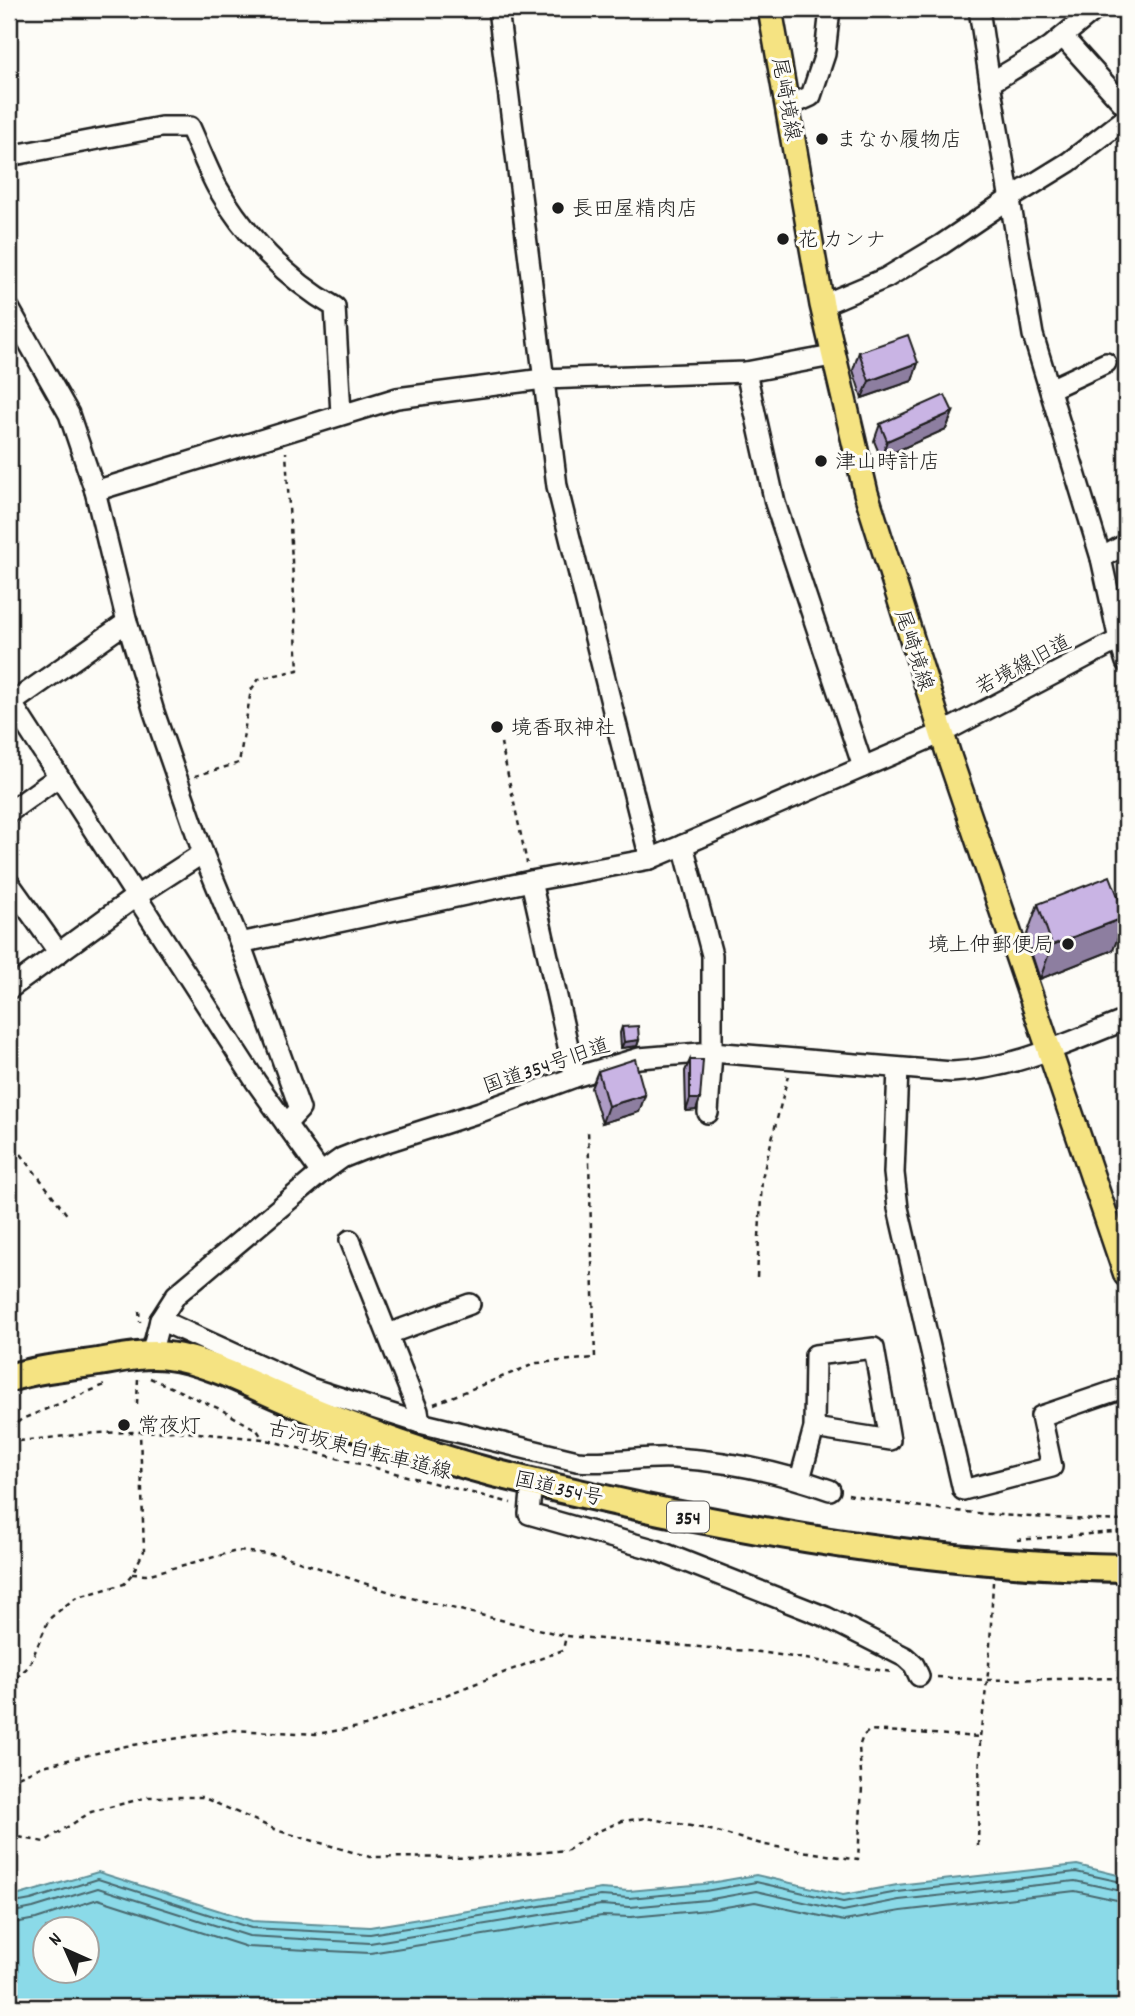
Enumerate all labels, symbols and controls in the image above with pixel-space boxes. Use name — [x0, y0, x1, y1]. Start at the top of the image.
street label: 尾崎境線 — [762, 56, 806, 143]
place label: まなか履物店 — [836, 127, 962, 157]
marker: まなか履物店 — [814, 131, 830, 147]
place label: 長田屋精肉店 — [572, 196, 698, 226]
marker: 長田屋精肉店 — [550, 200, 566, 216]
place label: 花 カンナ — [797, 227, 886, 257]
marker: 花 カンナ — [775, 231, 791, 247]
place label: 津山時計店 — [835, 449, 940, 479]
marker: 津山時計店 — [813, 453, 829, 469]
street label: 尾崎境線 — [885, 606, 939, 696]
street label: 若境線旧道 — [971, 629, 1078, 705]
place label: 境香取神社 — [511, 715, 616, 745]
marker: 境香取神社 — [489, 719, 505, 735]
place label: 境上仲郵便局 — [928, 932, 1054, 962]
marker: 境上仲郵便局 — [1060, 936, 1076, 952]
street label: 国道354号旧道 — [479, 1032, 615, 1104]
place label: 常夜灯 — [138, 1413, 201, 1443]
street label: 古河坂東自転車道線 — [264, 1414, 455, 1489]
marker: 常夜灯 — [116, 1417, 132, 1433]
street label: 国道354号 — [511, 1466, 606, 1516]
road number: 354 — [667, 1502, 709, 1532]
north arrow — [32, 1914, 102, 1984]
text: N — [44, 1928, 69, 1953]

